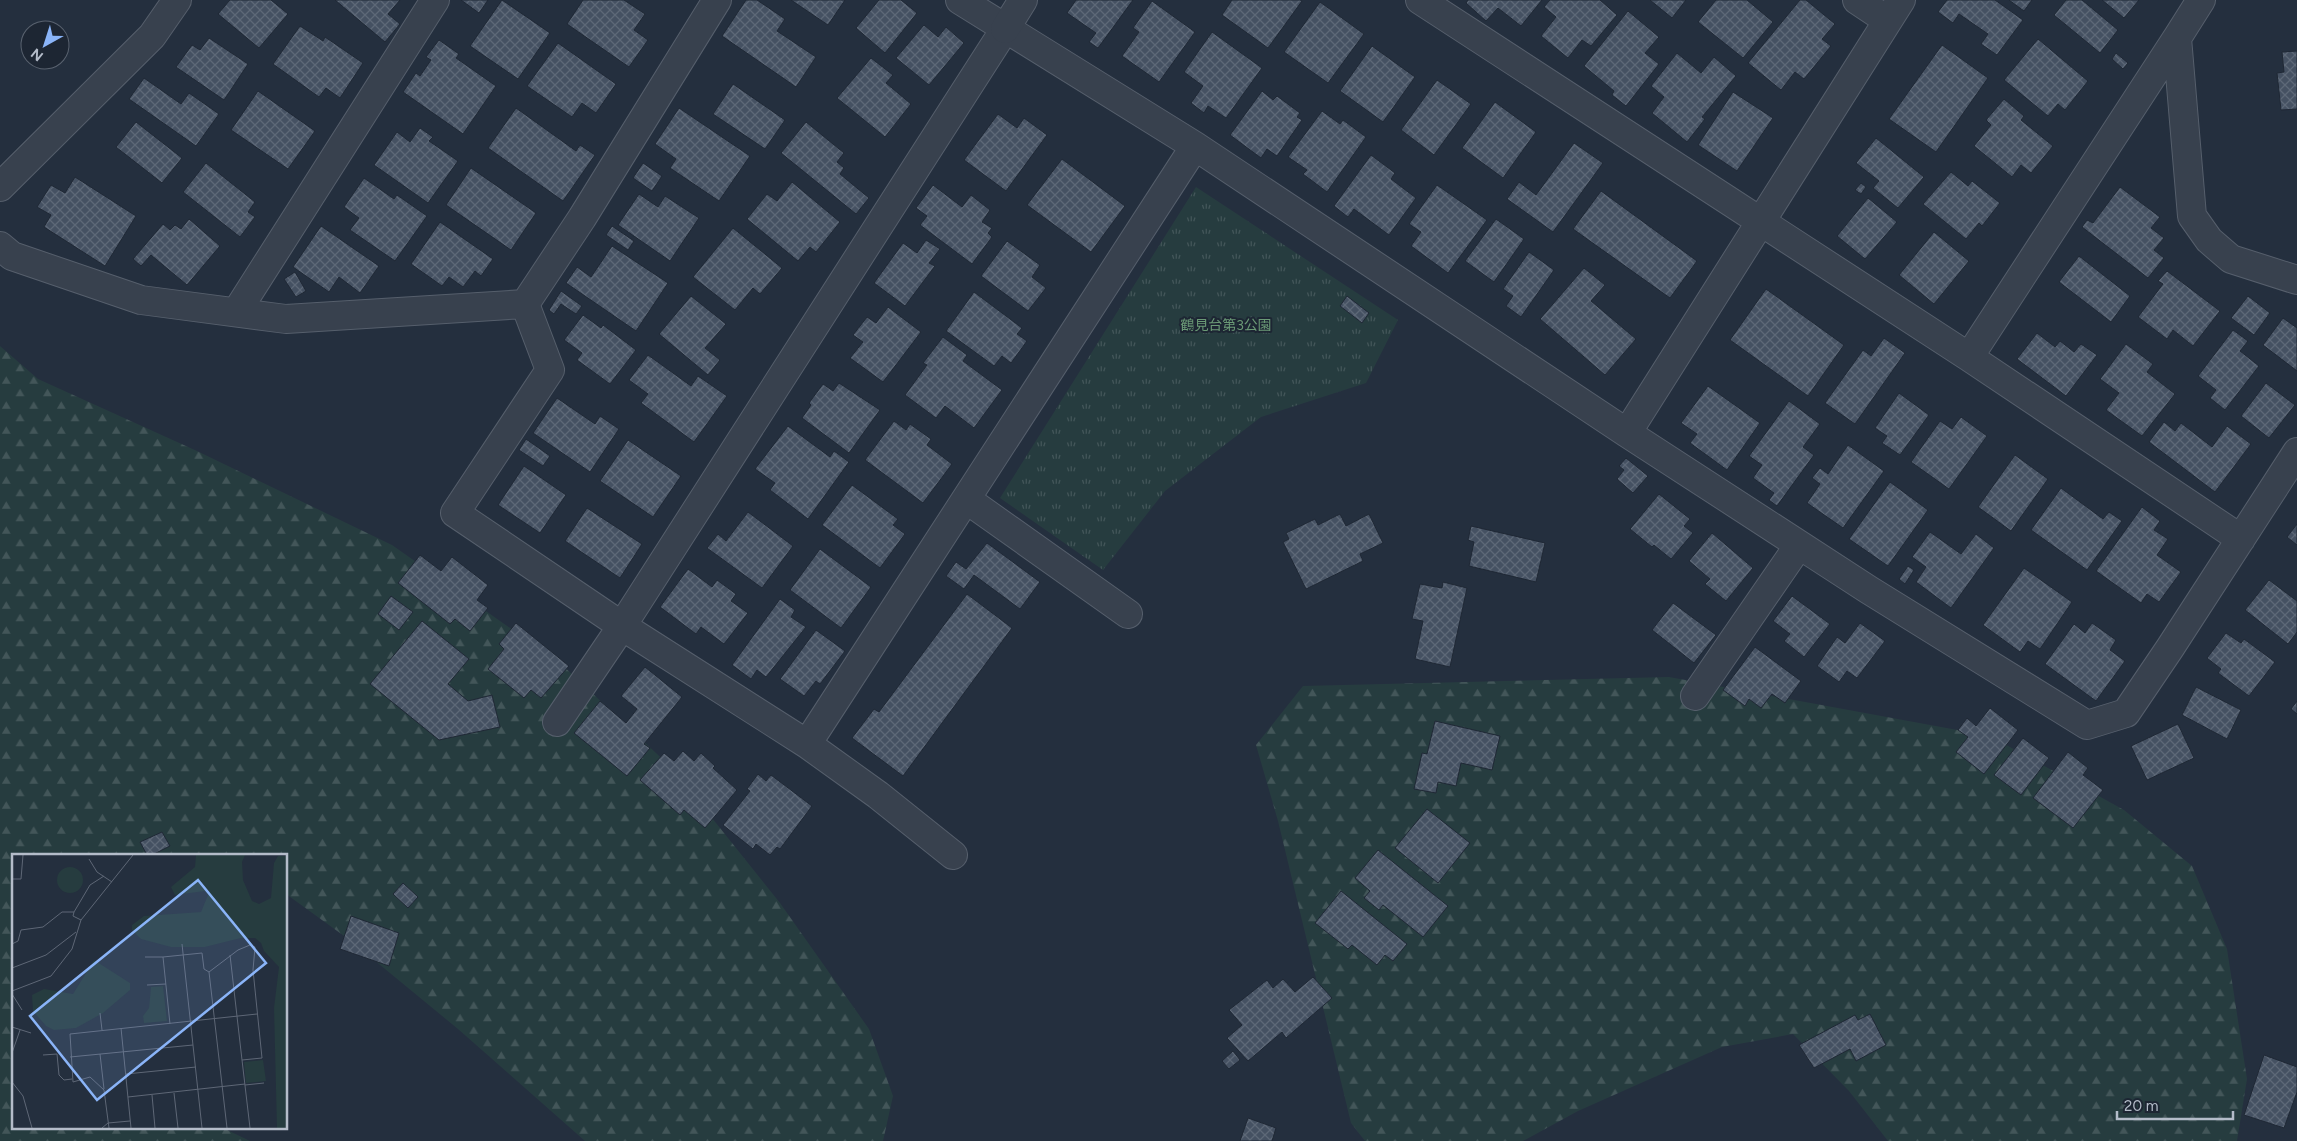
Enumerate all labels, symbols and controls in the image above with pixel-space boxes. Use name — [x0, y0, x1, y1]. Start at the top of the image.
north arrow — [20, 20, 70, 70]
text: N — [28, 45, 47, 65]
park label: 鶴見台第3公園 — [1180, 317, 1272, 334]
inset map — [12, 854, 288, 1128]
scale bar — [2117, 1088, 2233, 1120]
text: 20 m — [2124, 1097, 2158, 1115]

